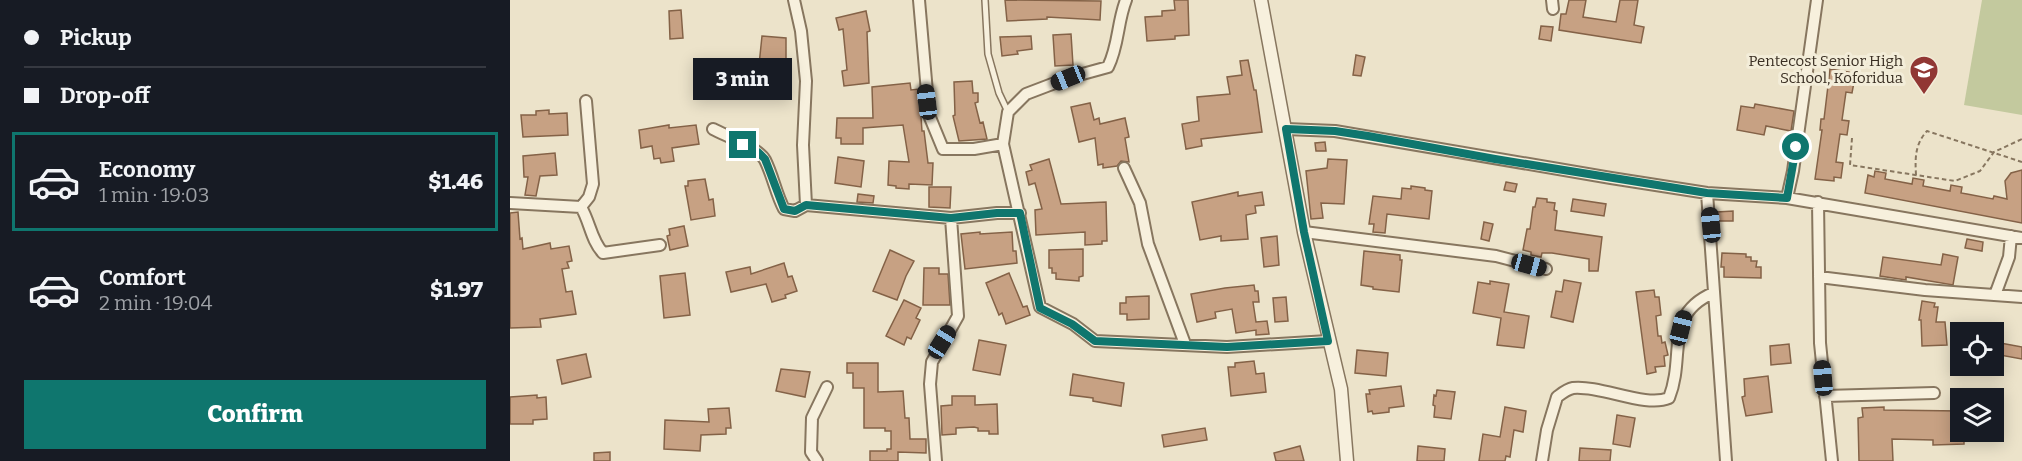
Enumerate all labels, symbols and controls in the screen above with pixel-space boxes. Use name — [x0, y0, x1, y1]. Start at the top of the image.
text: Pickup — [60, 24, 132, 51]
place label: Pentecost Senior High School, Koforidua — [1748, 52, 1904, 87]
school or university icon: Pentecost Senior High School, Koforidua — [1908, 54, 1940, 96]
callout: 3 min — [694, 58, 792, 100]
car — [1048, 63, 1088, 93]
text: 3 min — [716, 67, 769, 91]
text: Drop-off — [60, 82, 150, 109]
car — [916, 83, 938, 121]
route end — [729, 131, 756, 158]
route start — [1782, 133, 1809, 160]
icon: car — [27, 155, 81, 209]
text: Economy — [99, 156, 195, 183]
text: $1.46 — [428, 168, 483, 195]
text: 1 min · 19:03 — [99, 183, 209, 207]
car — [1700, 206, 1722, 244]
car — [1509, 252, 1549, 278]
icon: car — [27, 263, 81, 317]
text: Comfort — [99, 264, 186, 291]
text: $1.97 — [430, 276, 483, 303]
text: 2 min · 19:04 — [99, 291, 212, 315]
car — [1668, 308, 1694, 348]
car — [925, 322, 959, 362]
map controls — [1950, 322, 2004, 442]
button: locate — [1950, 322, 2004, 376]
car — [1812, 359, 1834, 397]
button: Confirm — [24, 380, 486, 449]
button: layers — [1950, 388, 2004, 442]

